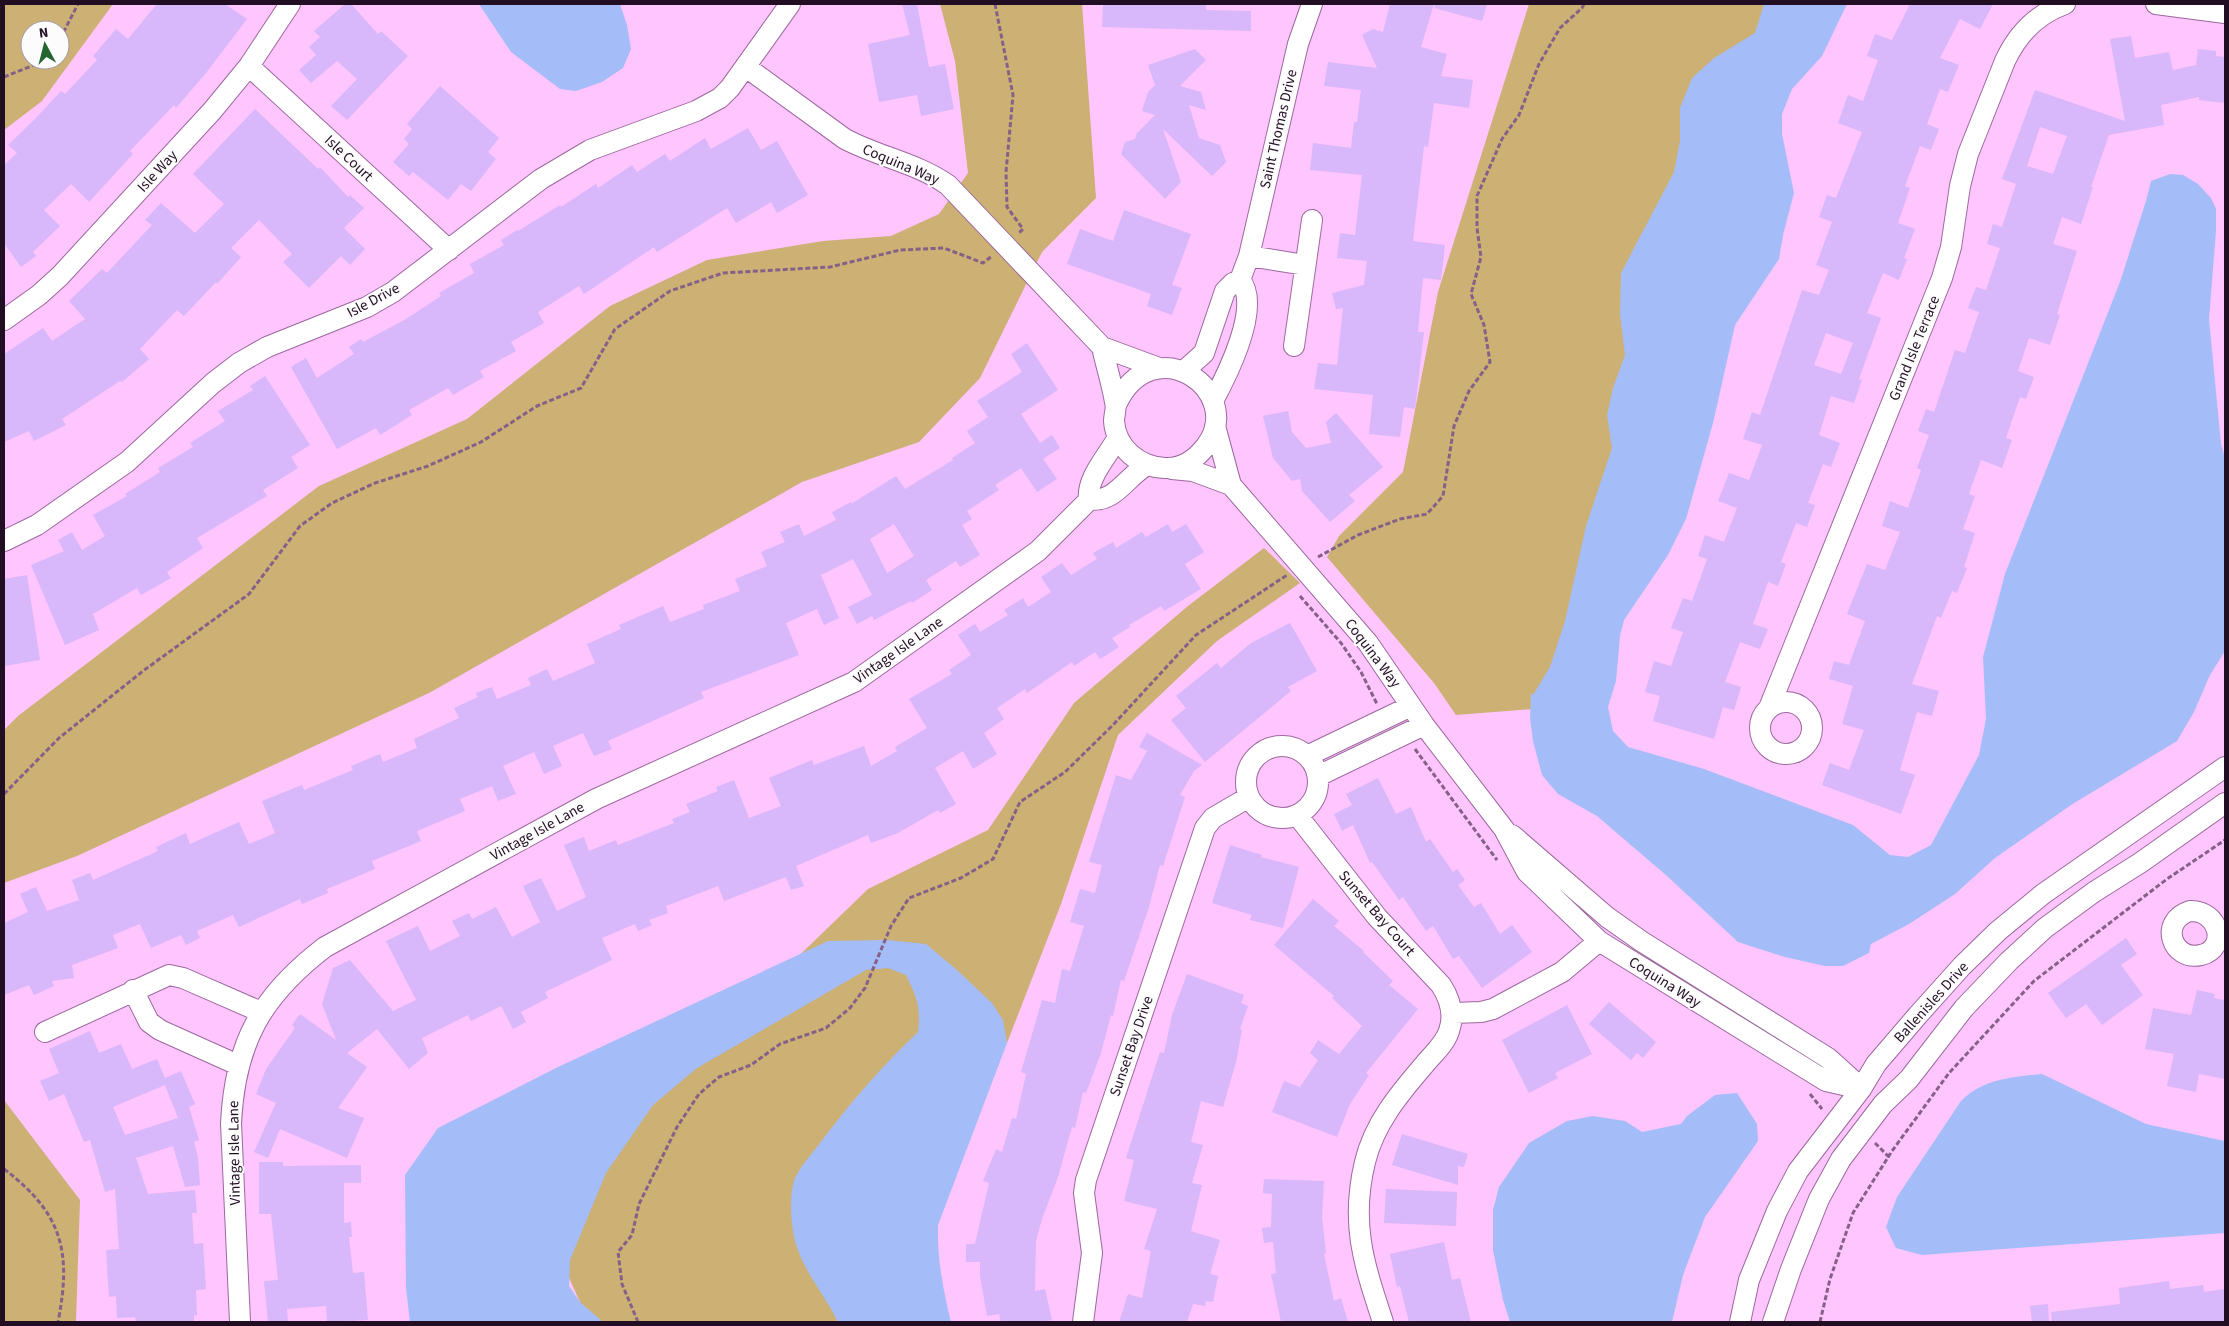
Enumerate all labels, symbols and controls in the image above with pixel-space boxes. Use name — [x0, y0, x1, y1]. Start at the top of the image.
north arrow — [20, 20, 70, 70]
text: N — [38, 23, 49, 44]
street label: Saint Thomas Drive — [1255, 67, 1302, 191]
street label: Isle Court — [320, 130, 378, 186]
street label: Coquina Way — [859, 139, 943, 190]
street label: Isle Way — [132, 146, 182, 197]
street label: Isle Drive — [343, 278, 403, 323]
street label: Grand Isle Terrace — [1884, 292, 1945, 404]
street label: Vintage Isle Lane — [849, 612, 947, 689]
street label: Coquina Way — [1340, 614, 1406, 692]
street label: Vintage Isle Lane — [486, 797, 588, 866]
street label: Sunset Bay Court — [1333, 866, 1420, 961]
street label: Coquina Way — [1625, 952, 1705, 1013]
street label: Ballenisles Drive — [1889, 957, 1974, 1048]
street label: Sunset Bay Drive — [1104, 993, 1158, 1099]
street label: Vintage Isle Lane — [223, 1100, 246, 1206]

